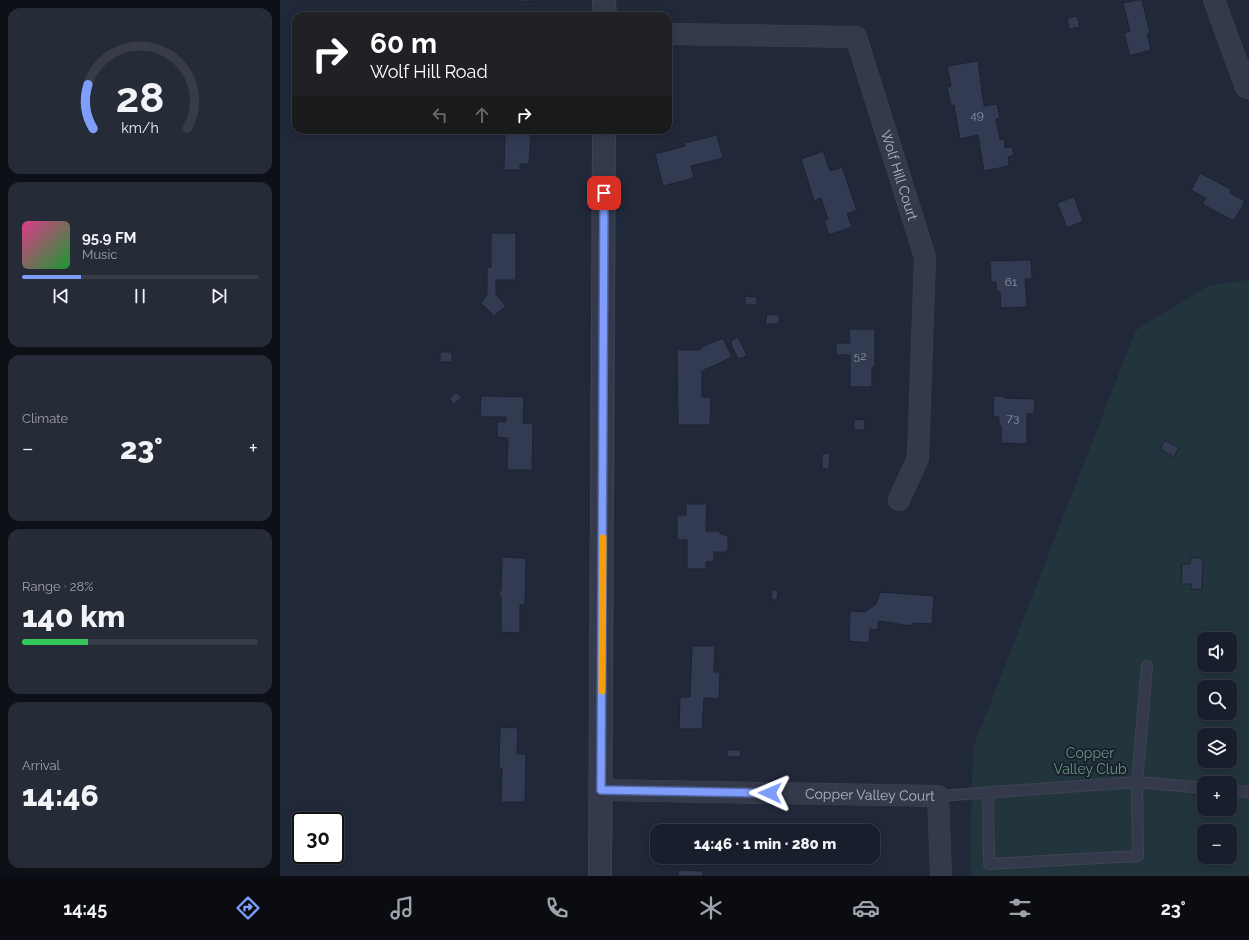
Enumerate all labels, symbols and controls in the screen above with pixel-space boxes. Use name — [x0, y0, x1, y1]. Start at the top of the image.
text: 60 m — [370, 27, 437, 60]
icon: right — [304, 28, 356, 80]
text: Wolf Hill Road — [370, 61, 488, 82]
text: 28 — [116, 73, 164, 122]
icon: left — [429, 104, 451, 126]
icon: ahead — [471, 104, 493, 126]
icon: right — [513, 104, 535, 126]
house number: 49 — [970, 108, 984, 122]
text: km/h — [121, 119, 159, 135]
street label: Wolf Hill Court — [878, 128, 921, 223]
pin — [587, 176, 621, 210]
icon: arrive — [593, 182, 615, 204]
text: 95.9 FM — [82, 229, 137, 247]
text: Music — [82, 247, 117, 262]
house number: 61 — [1005, 275, 1017, 289]
icon: previous — [50, 285, 72, 307]
icon: pause — [129, 285, 151, 307]
icon: next — [208, 285, 230, 307]
house number: 52 — [854, 349, 866, 363]
text: Climate — [22, 411, 68, 426]
house number: 73 — [1007, 411, 1019, 425]
text: 23° — [120, 431, 163, 466]
text: − — [22, 435, 34, 461]
text: + — [249, 435, 258, 461]
text: Range · 28% — [22, 579, 94, 594]
text: 140 km — [22, 599, 125, 634]
map controls — [1197, 632, 1237, 864]
button: sound — [1197, 632, 1237, 672]
button: search — [1197, 680, 1237, 720]
button: layers — [1197, 728, 1237, 768]
park label: Copper Valley Club — [1053, 745, 1127, 777]
text: Arrival — [22, 758, 60, 773]
position arrow — [749, 772, 791, 814]
button: + — [1197, 776, 1237, 816]
text: 14:46 — [22, 778, 99, 813]
street label: Copper Valley Court — [805, 786, 935, 804]
speed limit sign: 30 — [292, 812, 344, 864]
button: − — [1197, 824, 1237, 864]
text: 14:46 · 1 min · 280 m — [694, 835, 836, 853]
icon: directions — [234, 894, 262, 922]
icon: music — [388, 894, 416, 922]
icon: phone — [543, 894, 571, 922]
icon: climate — [697, 894, 725, 922]
icon: car — [852, 894, 880, 922]
icon: filters — [1006, 894, 1034, 922]
text: 14:45 — [63, 898, 107, 919]
text: 23° — [1161, 898, 1186, 919]

